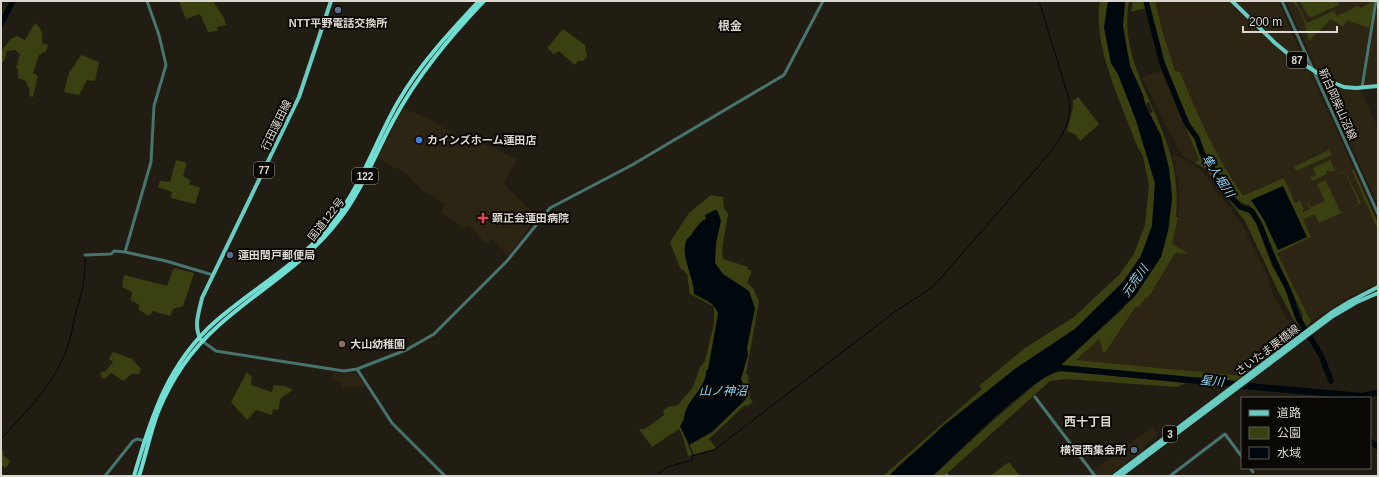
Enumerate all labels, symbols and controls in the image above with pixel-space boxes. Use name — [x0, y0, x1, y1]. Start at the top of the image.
marker: NTT平野電話交換所 — [333, 5, 343, 15]
scale bar — [1243, 8, 1337, 34]
text: 200 m — [1249, 15, 1282, 29]
place label: NTT平野電話交換所 — [289, 17, 387, 29]
district label: 根金 — [718, 19, 742, 33]
road number: 87 — [1287, 52, 1307, 68]
street label: 新白岡柴山沼線 — [1317, 66, 1359, 142]
street label: 行田蓮田線 — [259, 98, 293, 152]
place label: カインズホーム蓮田店 — [427, 134, 536, 146]
marker: カインズホーム蓮田店 — [414, 135, 424, 145]
water label: 隼人堀川 — [1199, 152, 1238, 202]
road number: 77 — [254, 162, 274, 178]
road number: 122 — [352, 168, 378, 184]
street label: 国道122号 — [305, 195, 347, 243]
marker: 顕正会蓮田病院 — [477, 212, 489, 224]
place label: 顕正会蓮田病院 — [492, 212, 569, 224]
place label: 蓮田閏戸郵便局 — [238, 249, 315, 261]
marker: 蓮田閏戸郵便局 — [225, 250, 235, 260]
water label: 元荒川 — [1119, 261, 1152, 300]
street label: さいたま栗橋線 — [1233, 322, 1301, 378]
place label: 大山幼稚園 — [350, 338, 405, 350]
marker: 大山幼稚園 — [337, 339, 347, 349]
water label: 星川 — [1199, 373, 1227, 389]
water label: 山ノ神沼 — [699, 384, 749, 398]
legend — [1241, 397, 1371, 469]
text: 道路 — [1277, 406, 1301, 420]
district label: 西十丁目 — [1064, 415, 1112, 429]
road number: 3 — [1163, 426, 1177, 442]
text: 公園 — [1277, 426, 1301, 440]
place label: 横宿西集会所 — [1060, 444, 1126, 456]
marker: 横宿西集会所 — [1129, 445, 1139, 455]
text: 水域 — [1277, 446, 1301, 460]

